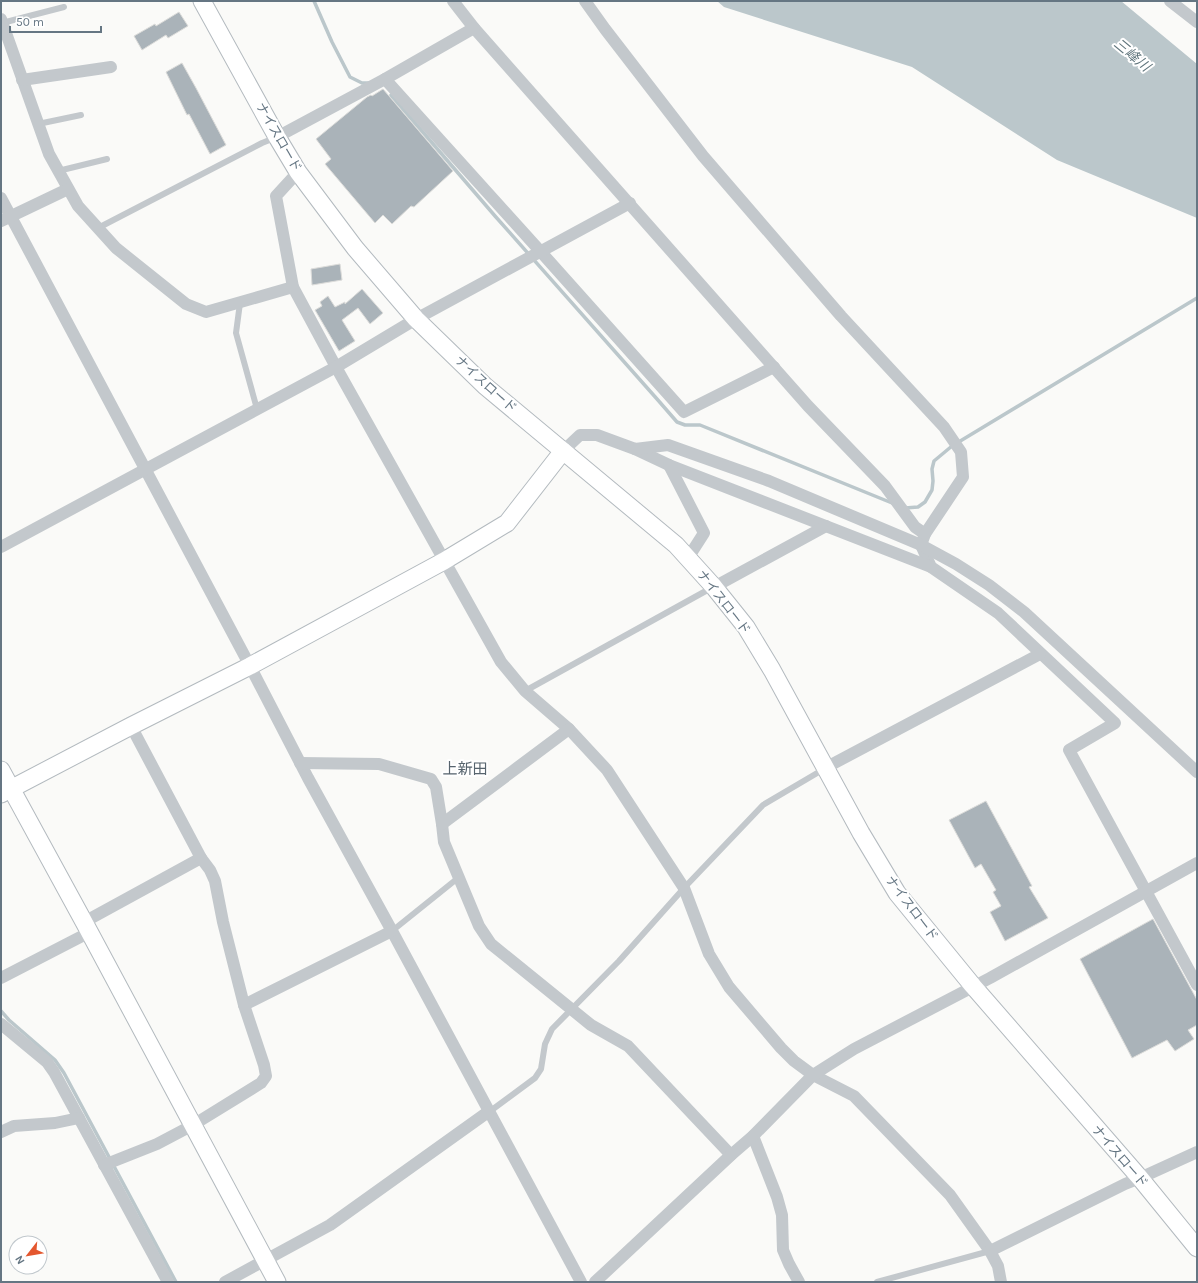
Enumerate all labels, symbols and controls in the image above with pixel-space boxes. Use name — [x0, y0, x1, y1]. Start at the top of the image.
scale bar — [10, 8, 101, 34]
text: 50 m — [16, 15, 44, 29]
water label: 三峰川 — [1110, 35, 1155, 76]
street label: ナイスロード — [253, 100, 305, 174]
street label: ナイスロード — [452, 352, 520, 416]
street label: ナイスロード — [694, 567, 754, 637]
district label: 上新田 — [442, 760, 488, 778]
street label: ナイスロード — [883, 872, 941, 944]
street label: ナイスロード — [1089, 1122, 1151, 1190]
north arrow — [8, 1235, 48, 1275]
text: N — [12, 1253, 27, 1267]

